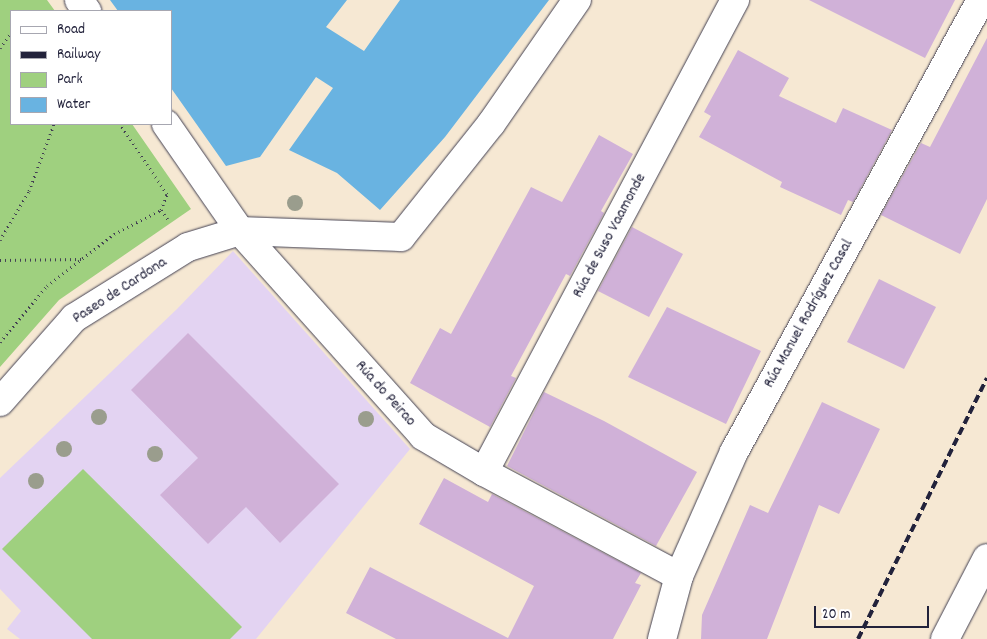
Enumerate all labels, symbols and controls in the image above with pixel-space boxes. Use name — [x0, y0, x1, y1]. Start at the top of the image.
legend — [10, 10, 172, 125]
text: Road — [57, 19, 85, 41]
text: Railway — [57, 44, 100, 66]
text: Park — [57, 69, 83, 91]
text: Water — [57, 94, 90, 116]
street label: Rúa de Suso Vaamonde — [569, 170, 651, 302]
street label: Rúa Manuel Rodríguez Casal — [760, 236, 858, 392]
street label: Paseo de Cardona — [69, 253, 171, 329]
street label: Rúa do Peirao — [350, 357, 420, 431]
scale bar — [817, 596, 932, 628]
text: 20 m — [822, 604, 850, 626]

